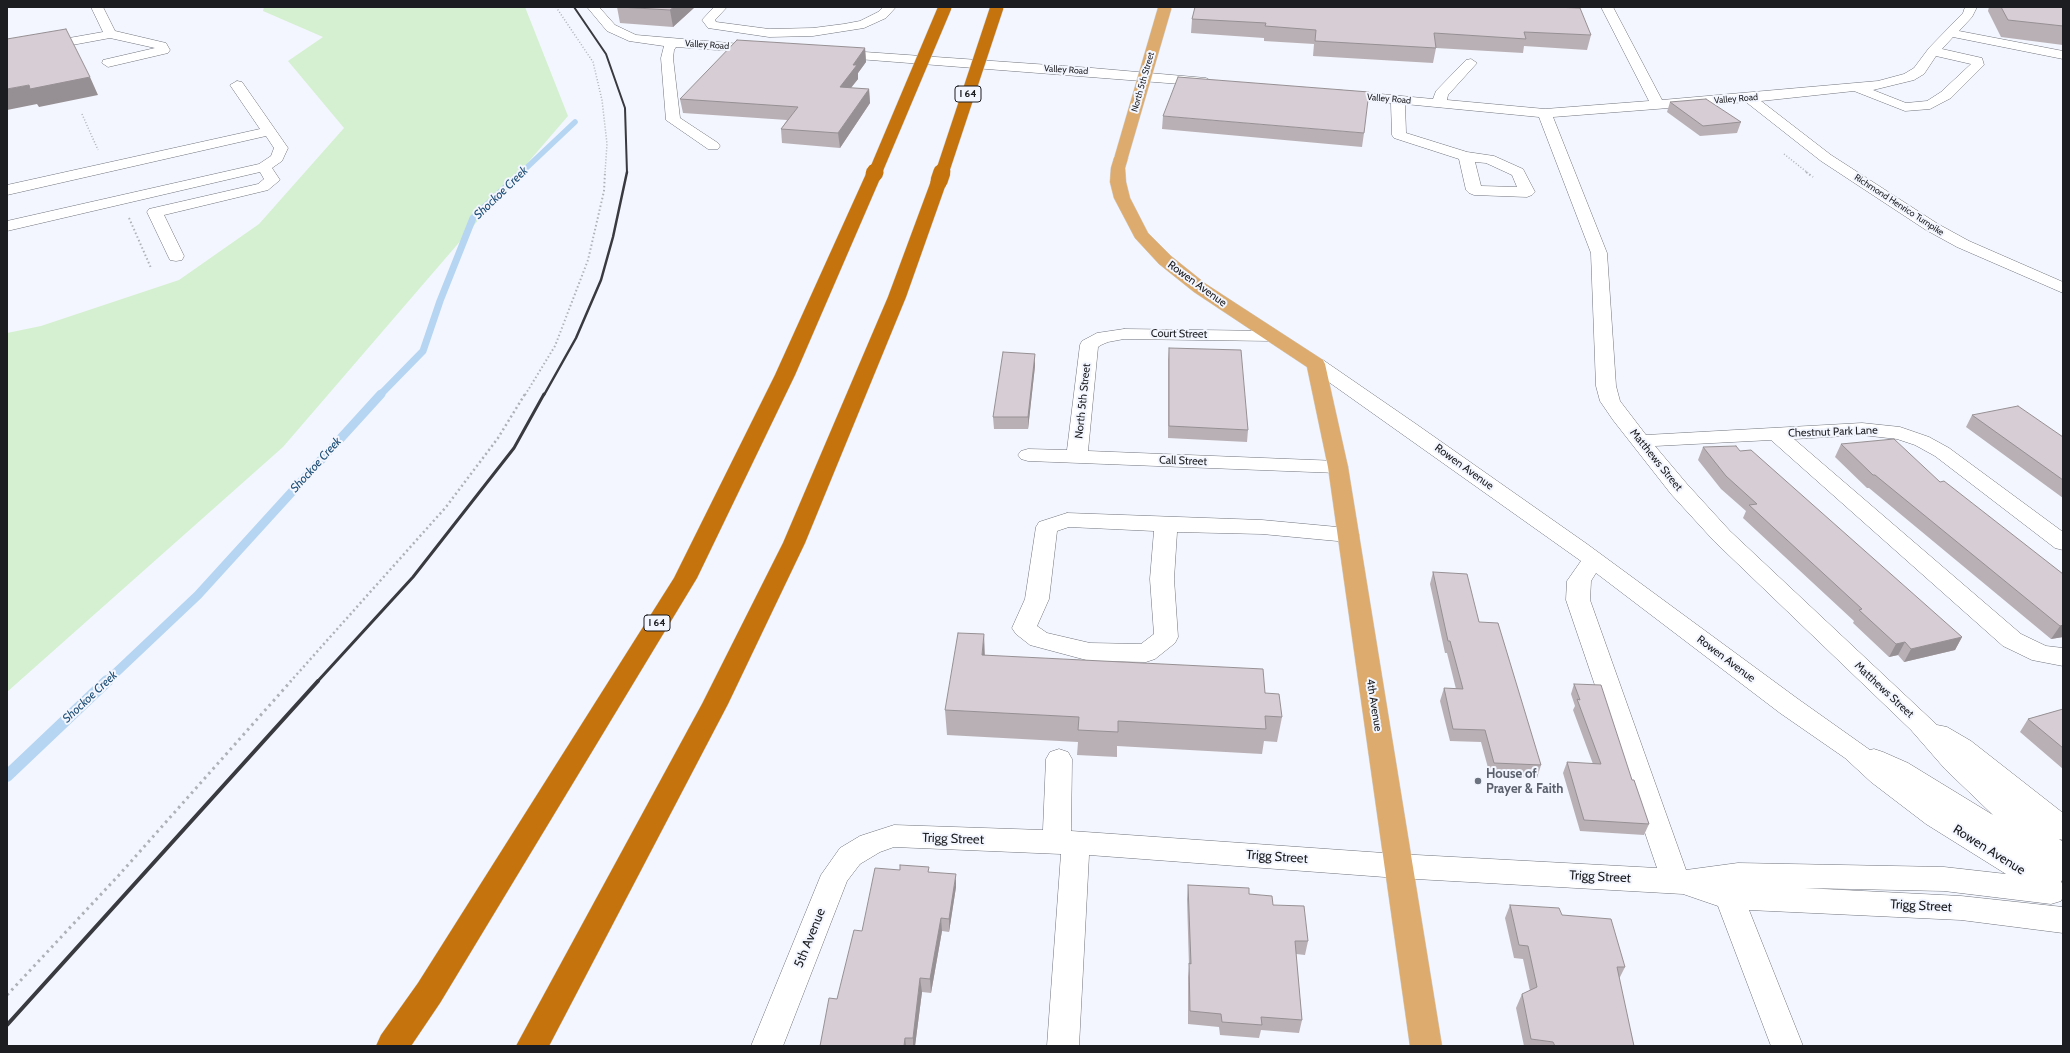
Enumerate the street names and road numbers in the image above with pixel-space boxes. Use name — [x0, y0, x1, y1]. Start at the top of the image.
street label: Valley Road — [685, 38, 729, 52]
street label: North 5th Street — [1129, 51, 1157, 113]
street label: Valley Road — [1044, 63, 1088, 77]
road number: I 64 — [955, 86, 981, 102]
street label: Valley Road — [1366, 92, 1412, 106]
street label: Valley Road — [1713, 92, 1759, 106]
street label: Richmond Henrico Turnpike — [1852, 172, 1946, 238]
street label: Rowen Avenue — [1165, 258, 1229, 310]
street label: Court Street — [1151, 327, 1207, 341]
street label: North 5th Street — [1072, 363, 1094, 439]
street label: Chestnut Park Lane — [1788, 424, 1878, 440]
street label: Matthews Street — [1627, 426, 1685, 494]
street label: Rowen Avenue — [1432, 441, 1496, 493]
street label: Call Street — [1159, 454, 1207, 468]
road number: I 64 — [644, 615, 670, 631]
street label: Rowen Avenue — [1694, 633, 1758, 685]
street label: Matthews Street — [1852, 659, 1916, 721]
street label: 4th Avenue — [1363, 678, 1385, 732]
street label: Rowen Avenue — [1950, 822, 2028, 878]
street label: Trigg Street — [922, 830, 984, 848]
street label: Trigg Street — [1246, 847, 1308, 867]
street label: Trigg Street — [1569, 868, 1631, 886]
street label: Trigg Street — [1890, 897, 1952, 915]
street label: 5th Avenue — [791, 906, 829, 970]

